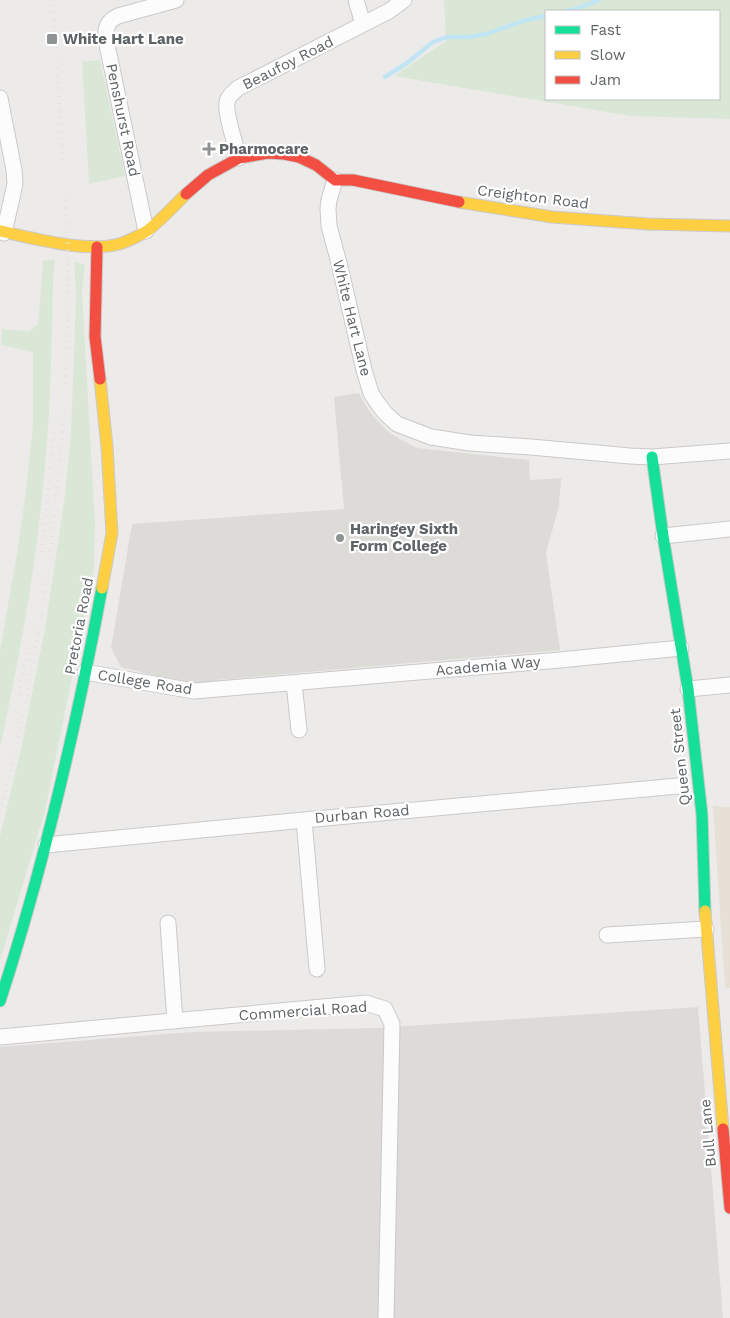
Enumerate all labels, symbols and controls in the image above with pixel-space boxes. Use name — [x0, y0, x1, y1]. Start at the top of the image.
legend — [545, 10, 720, 100]
text: Fast — [590, 21, 622, 39]
place label: White Hart Lane — [63, 30, 184, 48]
marker: White Hart Lane — [45, 32, 59, 46]
street label: Beaufoy Road — [239, 32, 337, 94]
text: Slow — [590, 46, 626, 64]
street label: Penshurst Road — [102, 62, 144, 178]
text: Jam — [590, 71, 621, 89]
place label: Pharmocare — [219, 140, 309, 158]
marker: Pharmocare — [203, 143, 215, 155]
street label: Creighton Road — [476, 181, 590, 213]
street label: White Hart Lane — [329, 258, 375, 378]
place label: Haringey Sixth Form College — [350, 520, 458, 555]
marker: Haringey Sixth Form College — [334, 532, 346, 544]
street label: Pretoria Road — [61, 576, 97, 676]
street label: Academia Way — [435, 652, 542, 680]
street label: College Road — [96, 666, 194, 698]
street label: Queen Street — [666, 707, 694, 806]
street label: Durban Road — [314, 801, 410, 827]
street label: Commercial Road — [238, 998, 368, 1024]
street label: Bull Lane — [696, 1098, 720, 1168]

